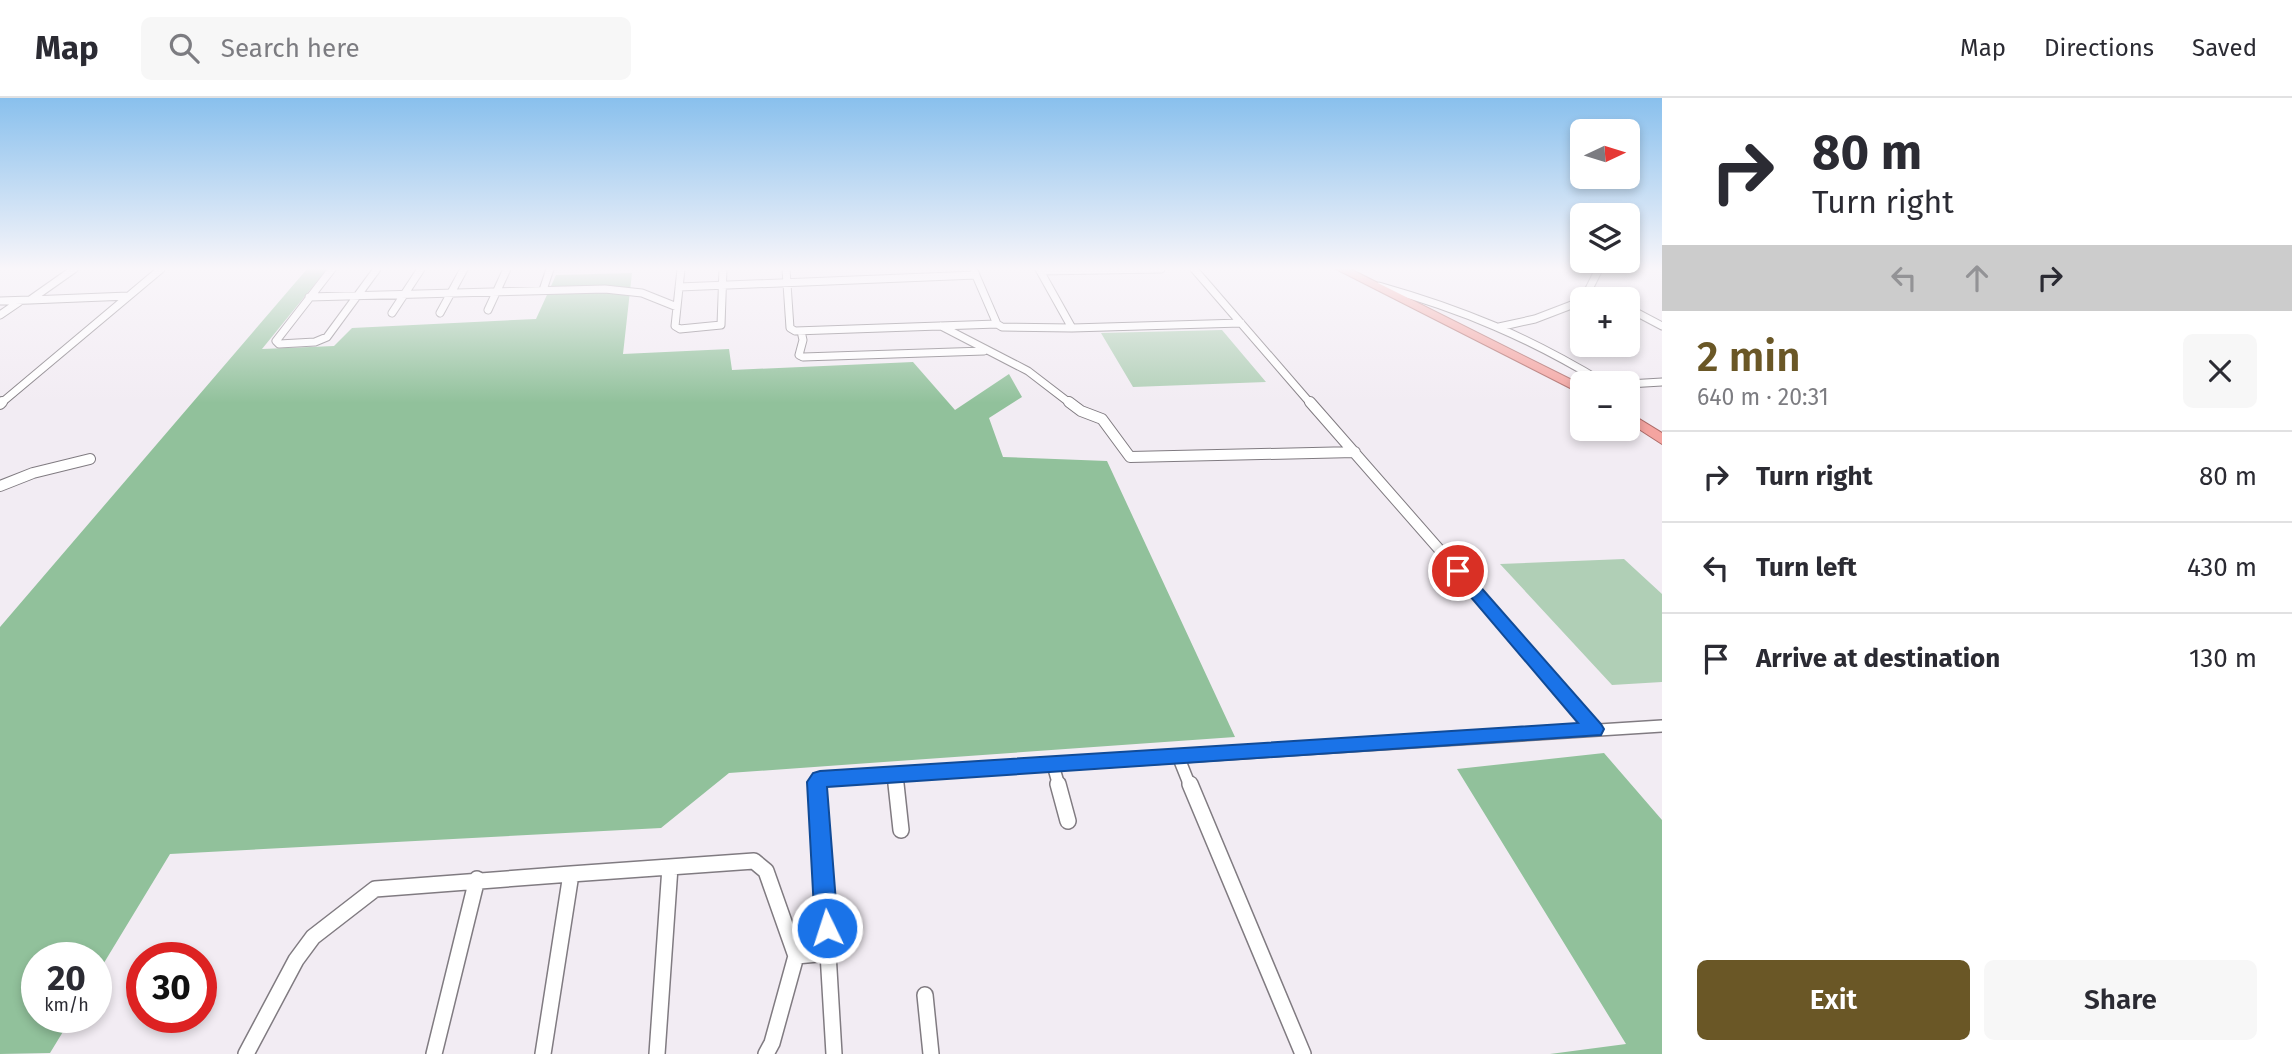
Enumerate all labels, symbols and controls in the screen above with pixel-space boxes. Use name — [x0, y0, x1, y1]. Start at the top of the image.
search box — [141, 17, 631, 80]
text: Map — [35, 28, 99, 68]
icon: search — [165, 29, 203, 67]
text: Search here — [221, 33, 360, 64]
text: Map — [1960, 34, 2006, 62]
text: Directions — [2044, 34, 2154, 62]
text: Saved — [2192, 34, 2257, 62]
north arrow — [1570, 119, 1640, 189]
map controls — [1570, 119, 1640, 441]
text: 80 m — [1812, 123, 1922, 182]
icon: right — [1697, 126, 1788, 217]
text: Turn right — [1812, 183, 1954, 221]
button: layers — [1570, 203, 1640, 273]
icon: left — [1885, 259, 1923, 297]
icon: ahead — [1958, 259, 1996, 297]
icon: right — [2031, 259, 2069, 297]
button: + — [1570, 287, 1640, 357]
text: 2 min — [1697, 332, 1801, 382]
button: close — [2183, 334, 2257, 408]
button: − — [1570, 371, 1640, 441]
text: 640 m · 20:31 — [1697, 383, 1829, 411]
icon: right — [1697, 458, 1735, 496]
text: Turn right — [1756, 461, 1873, 492]
text: 80 m — [2199, 461, 2257, 492]
pin — [1428, 541, 1488, 601]
icon: left — [1697, 549, 1735, 587]
icon: arrive — [1439, 552, 1477, 590]
text: Turn left — [1756, 552, 1857, 583]
text: 430 m — [2187, 552, 2257, 583]
icon: arrive — [1697, 640, 1735, 678]
text: Arrive at destination — [1756, 643, 2000, 674]
text: 130 m — [2189, 643, 2257, 674]
position arrow — [790, 891, 864, 965]
speed limit sign: 30 — [126, 942, 217, 1033]
text: 20 — [47, 957, 86, 999]
button: Exit — [1697, 960, 1970, 1040]
button: Share — [1984, 960, 2257, 1040]
text: km/h — [44, 994, 89, 1016]

